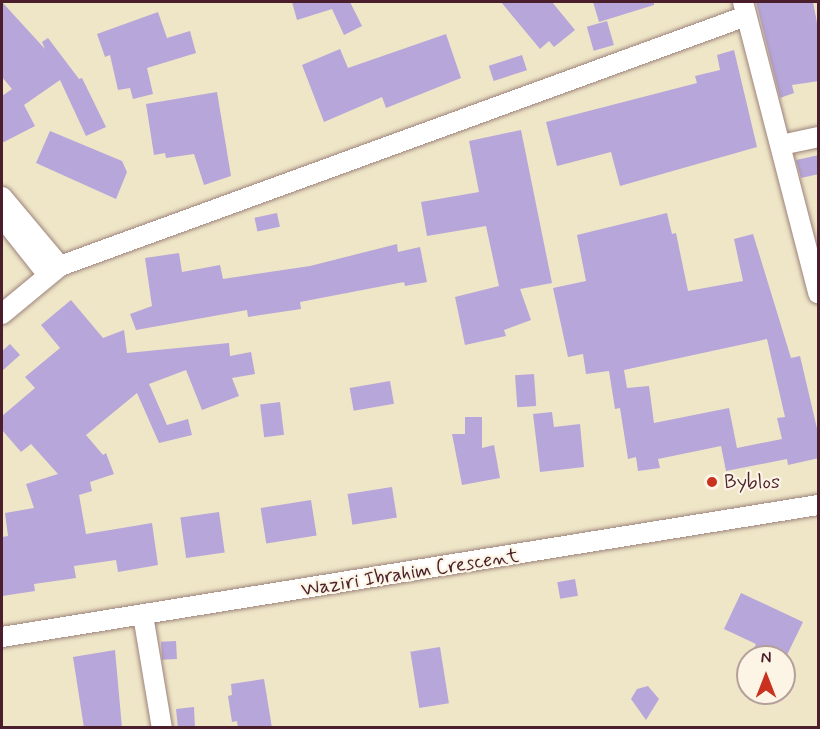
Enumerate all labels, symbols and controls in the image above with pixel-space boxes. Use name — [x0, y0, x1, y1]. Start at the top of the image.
place label: Byblos — [724, 470, 780, 494]
marker: Byblos — [705, 475, 719, 489]
street label: Waziri Ibrahim Crescent — [303, 544, 517, 602]
north arrow — [736, 645, 796, 705]
text: N — [761, 648, 771, 669]

